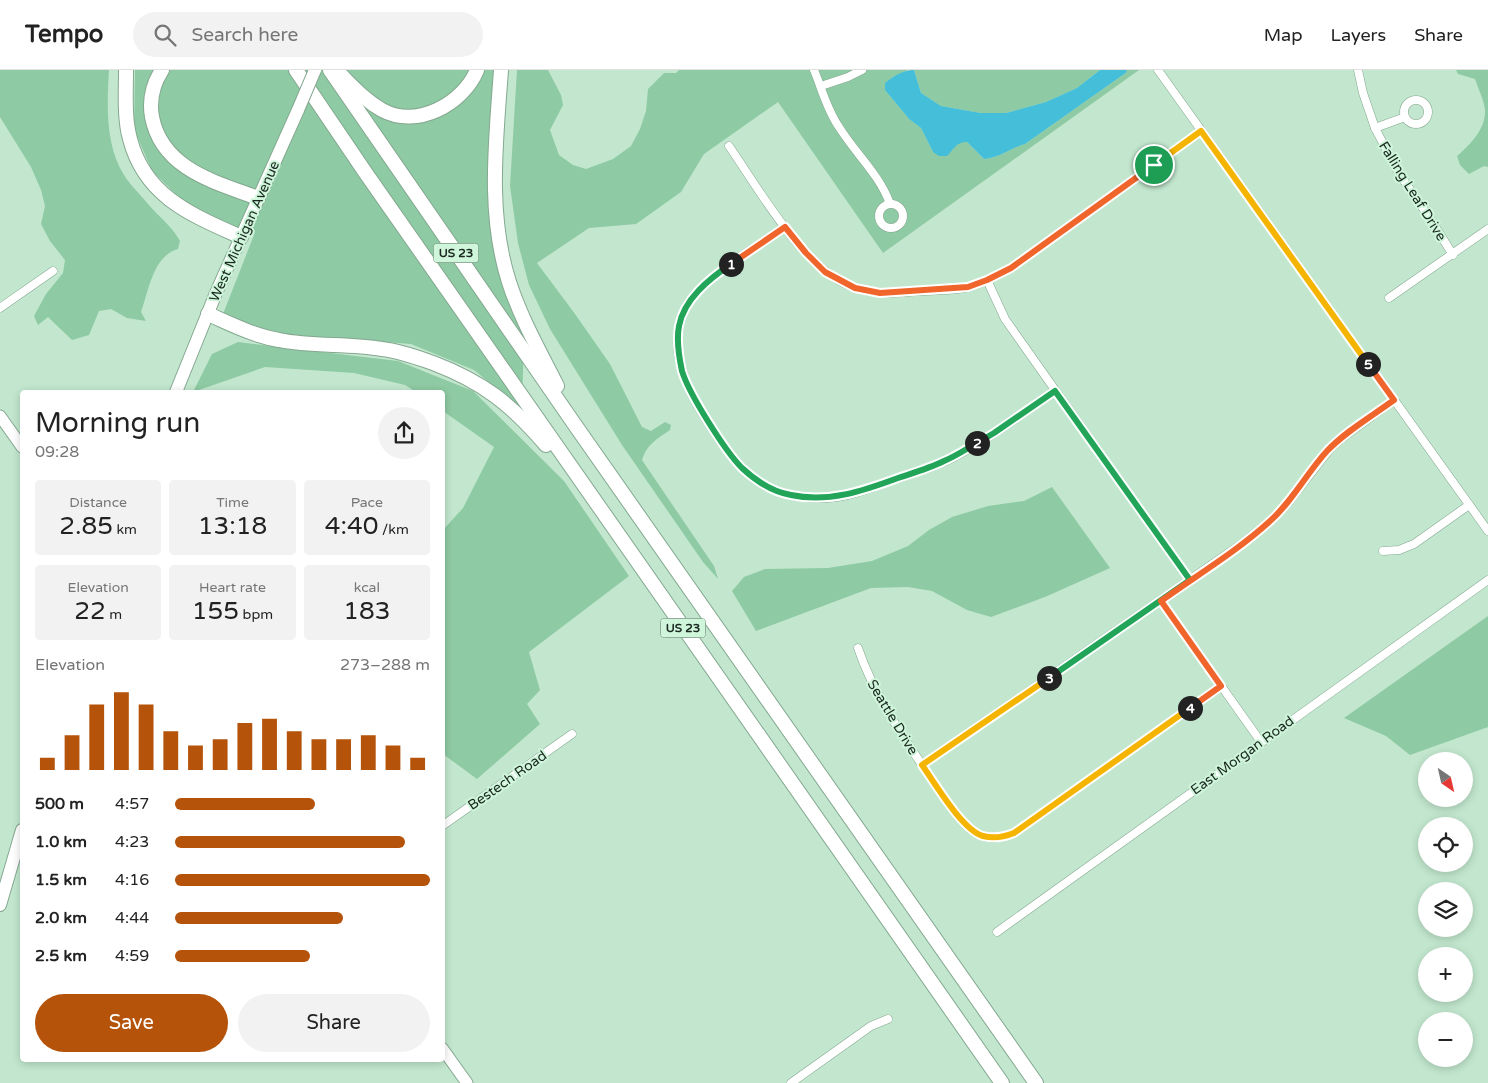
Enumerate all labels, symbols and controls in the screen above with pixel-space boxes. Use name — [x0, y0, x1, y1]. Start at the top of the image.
search box — [133, 12, 483, 57]
text: Tempo — [25, 20, 103, 49]
icon: search — [151, 21, 179, 49]
text: Search here — [191, 24, 298, 46]
text: Map — [1264, 24, 1303, 46]
text: Layers — [1331, 24, 1386, 46]
text: Share — [1414, 24, 1463, 46]
street label: Falling Leaf Drive — [1375, 138, 1450, 244]
pin — [1133, 144, 1175, 186]
icon: arrive — [1140, 151, 1168, 179]
street label: West Michigan Avenue — [206, 158, 283, 304]
road number: US 23 — [434, 244, 478, 262]
pin: 1 — [718, 252, 744, 276]
text: 1 — [727, 256, 736, 273]
pin: 5 — [1356, 352, 1380, 376]
text: 5 — [1364, 356, 1373, 373]
text: Morning run — [35, 406, 200, 440]
button: share — [378, 407, 430, 459]
pin: 2 — [964, 430, 990, 456]
text: 2 — [973, 435, 982, 452]
text: 09:28 — [35, 442, 79, 462]
text: Distance — [69, 494, 127, 511]
text: Time — [216, 494, 249, 511]
text: Pace — [351, 494, 383, 511]
text: 2.85 — [59, 511, 113, 541]
text: 13:18 — [198, 511, 267, 541]
text: 4:40 — [325, 511, 378, 541]
text: km — [113, 521, 137, 538]
text: /km — [378, 521, 409, 538]
text: Elevation — [68, 579, 129, 596]
text: Heart rate — [199, 579, 266, 596]
text: kcal — [354, 579, 380, 596]
text: 22 — [74, 596, 106, 626]
text: 155 — [192, 596, 239, 626]
text: 183 — [343, 596, 390, 626]
text: m — [106, 606, 122, 623]
text: bpm — [239, 606, 273, 623]
road number: US 23 — [660, 618, 706, 638]
text: Elevation — [35, 655, 105, 675]
text: 273–288 m — [340, 655, 430, 675]
pin: 3 — [1036, 666, 1062, 690]
text: 3 — [1045, 670, 1054, 687]
street label: Seattle Drive — [864, 677, 922, 758]
pin: 4 — [1178, 696, 1202, 720]
text: 4 — [1186, 700, 1195, 717]
street label: East Morgan Road — [1187, 712, 1297, 799]
street label: Bestech Road — [465, 747, 550, 814]
north arrow — [1418, 752, 1472, 808]
map controls — [1418, 752, 1473, 1067]
text: 500 m — [35, 794, 84, 814]
text: 4:57 — [115, 794, 149, 814]
button: locate — [1418, 817, 1473, 872]
text: 1.0 km — [35, 832, 87, 852]
text: 4:23 — [115, 832, 149, 852]
text: 1.5 km — [35, 870, 87, 890]
text: 4:16 — [115, 870, 149, 890]
button: layers — [1418, 882, 1473, 937]
text: 2.0 km — [35, 908, 87, 928]
text: 4:44 — [115, 908, 149, 928]
text: 2.5 km — [35, 946, 87, 966]
text: 4:59 — [115, 946, 149, 966]
button: + — [1418, 947, 1473, 1002]
button: Save — [35, 994, 228, 1052]
button: Share — [238, 994, 430, 1052]
button: − — [1418, 1012, 1473, 1067]

